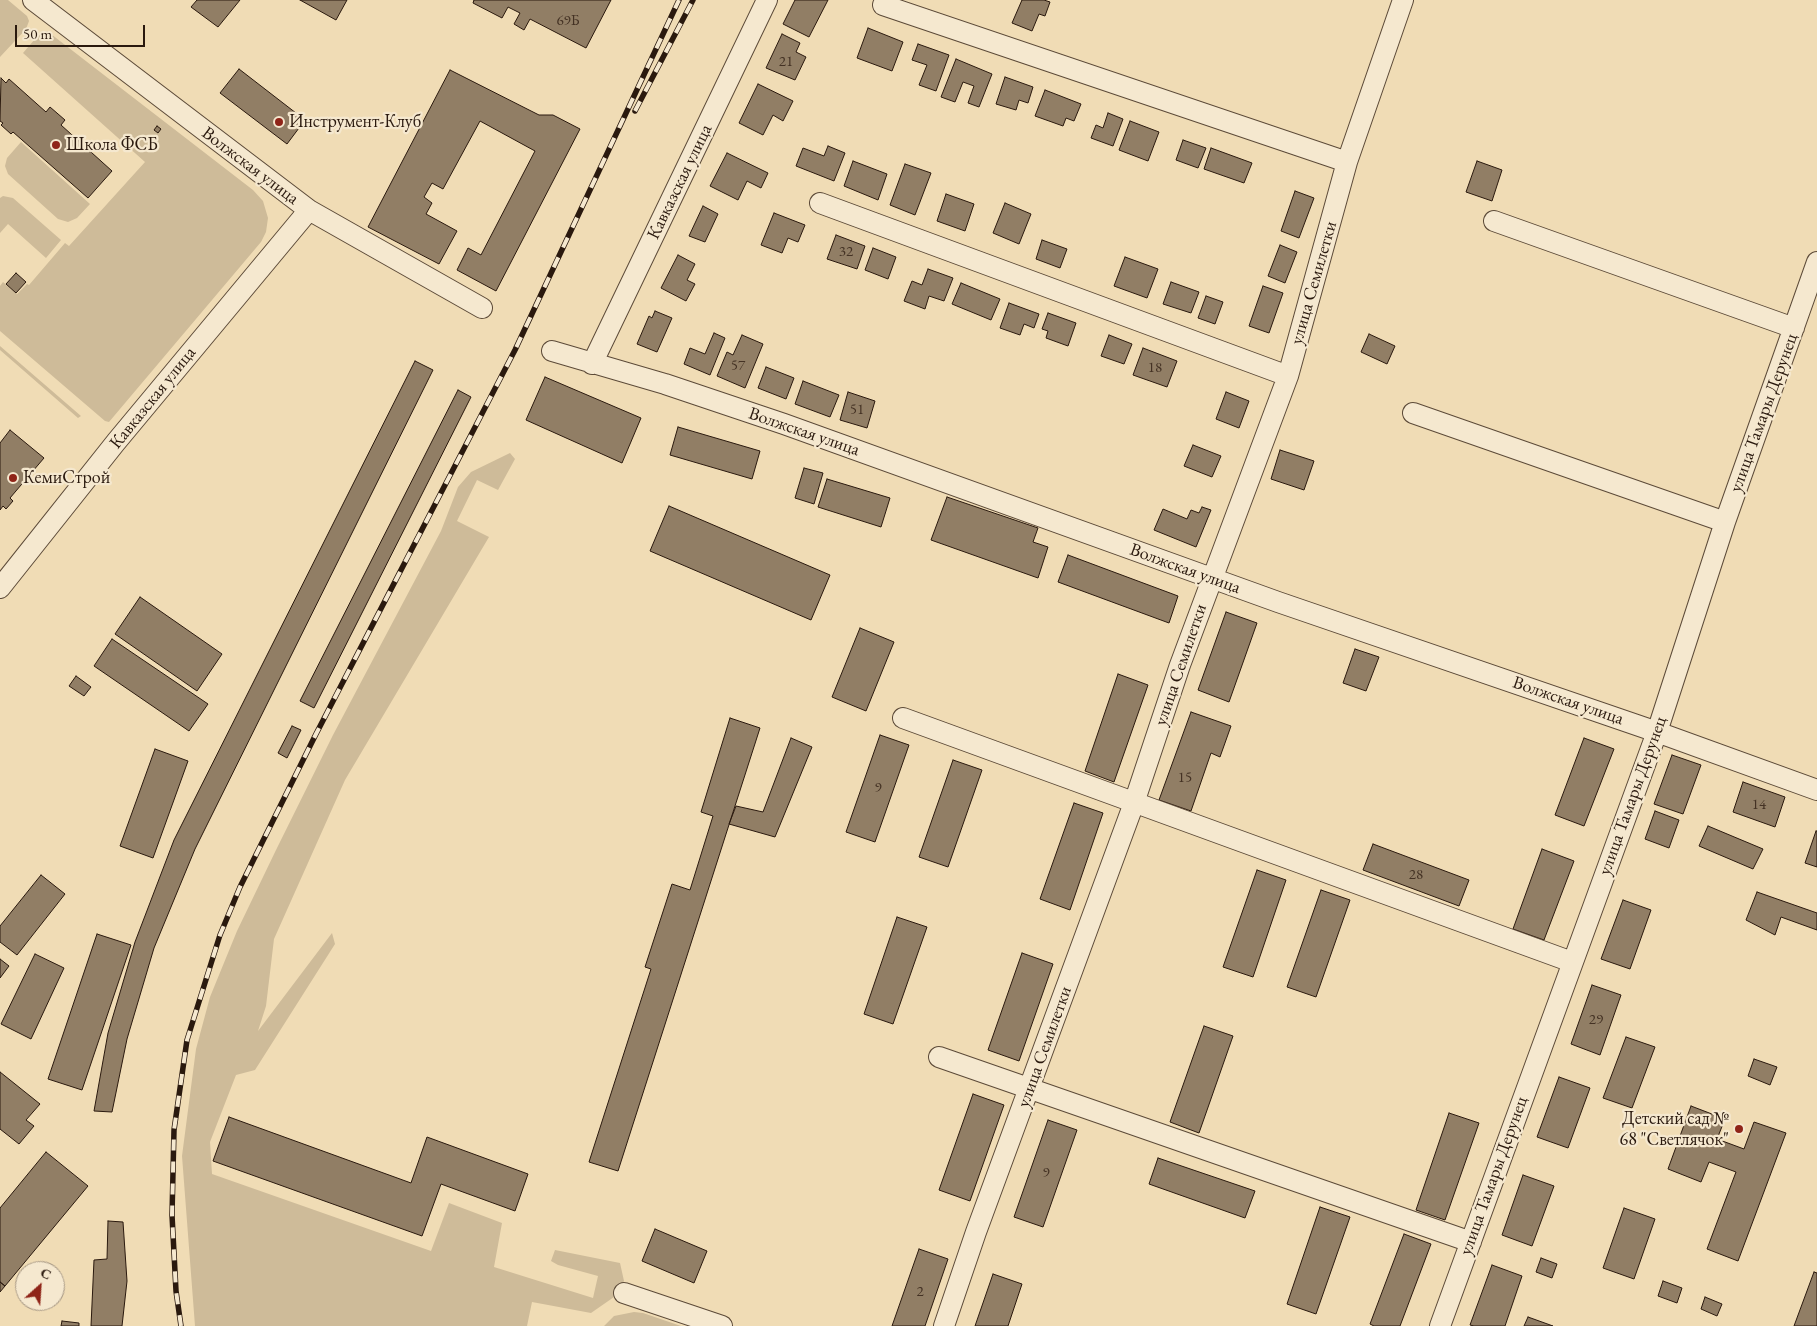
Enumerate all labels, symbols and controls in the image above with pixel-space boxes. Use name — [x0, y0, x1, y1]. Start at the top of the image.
house number: 69Б — [556, 12, 580, 30]
scale bar — [18, 15, 148, 47]
text: 50 m — [23, 24, 52, 43]
house number: 21 — [779, 53, 793, 71]
place label: Инструмент-Клуб — [289, 111, 421, 133]
marker: Инструмент-Клуб — [273, 116, 285, 128]
street label: Кавказская улица — [643, 121, 717, 243]
street label: Волжская улица — [197, 122, 303, 210]
place label: Школа ФСБ — [66, 134, 158, 156]
marker: Школа ФСБ — [50, 139, 62, 151]
street label: улица Семилетки — [1286, 219, 1342, 347]
house number: 32 — [839, 243, 853, 261]
street label: улица Тамары Дерунец — [1725, 331, 1803, 495]
street label: Кавказская улица — [105, 343, 201, 453]
house number: 57 — [731, 357, 745, 375]
house number: 18 — [1148, 359, 1162, 377]
house number: 51 — [850, 401, 864, 419]
street label: Волжская улица — [746, 403, 862, 461]
place label: КемиСтрой — [23, 467, 110, 489]
marker: КемиСтрой — [7, 472, 19, 484]
street label: Волжская улица — [1127, 539, 1243, 599]
street label: улица Семилетки — [1150, 601, 1212, 729]
street label: Волжская улица — [1510, 672, 1626, 730]
street label: улица Тамары Дерунец — [1594, 714, 1672, 878]
house number: 15 — [1178, 769, 1192, 787]
house number: 9 — [874, 779, 882, 797]
house number: 14 — [1752, 796, 1766, 814]
house number: 28 — [1409, 866, 1423, 884]
street label: улица Семилетки — [1013, 983, 1077, 1111]
house number: 29 — [1589, 1011, 1603, 1029]
street label: улица Тамары Дерунец — [1455, 1094, 1533, 1258]
place label: Детский сад № 68 "Светлячок" — [1620, 1108, 1729, 1150]
marker: Детский сад № 68 "Светлячок" — [1733, 1123, 1745, 1135]
house number: 9 — [1042, 1164, 1050, 1182]
north arrow — [15, 1261, 65, 1311]
text: С — [38, 1263, 55, 1284]
house number: 2 — [916, 1283, 924, 1301]

